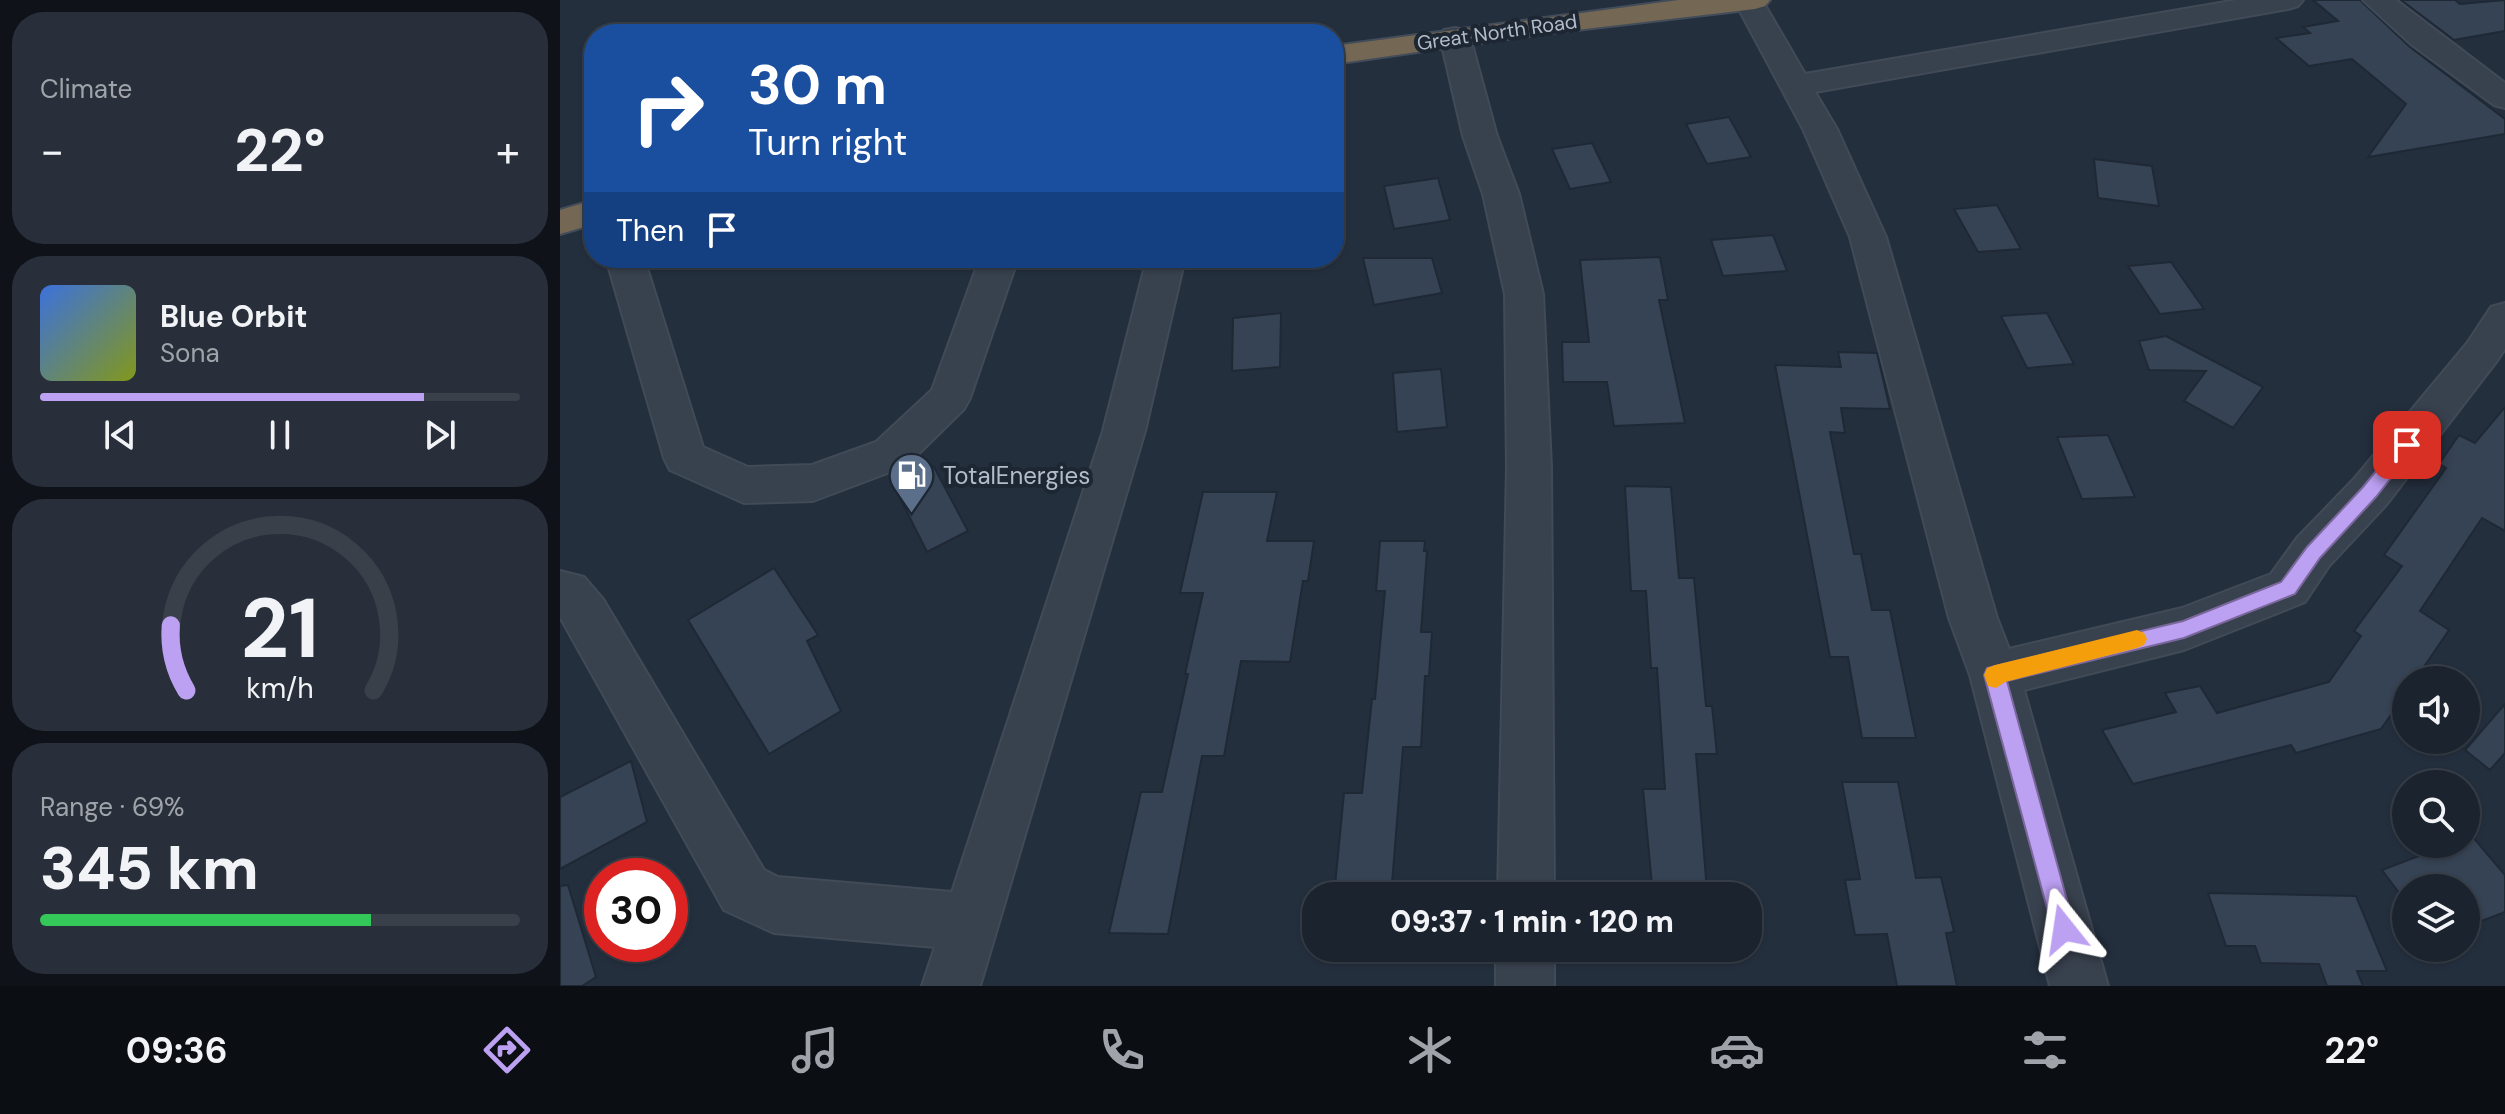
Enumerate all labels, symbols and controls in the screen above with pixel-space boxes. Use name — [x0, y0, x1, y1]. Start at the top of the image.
street label: Great North Road — [1415, 8, 1579, 56]
text: 30 m — [748, 48, 887, 121]
icon: right — [616, 56, 720, 160]
text: Climate — [40, 72, 132, 106]
text: 22° — [234, 111, 326, 190]
text: Turn right — [748, 119, 907, 166]
text: − — [40, 122, 64, 180]
text: + — [496, 122, 520, 180]
icon: arrive — [700, 208, 744, 252]
text: Then — [616, 211, 684, 250]
text: Blue Orbit — [160, 297, 307, 336]
text: Sona — [160, 336, 220, 370]
pin — [2373, 411, 2441, 479]
icon: previous — [98, 413, 142, 457]
icon: pause — [258, 413, 302, 457]
icon: next — [418, 413, 462, 457]
icon: arrive — [2385, 423, 2429, 467]
fuel station icon: TotalEnergies — [888, 451, 936, 514]
place label: TotalEnergies — [943, 460, 1090, 491]
text: 21 — [241, 573, 319, 682]
map controls — [2392, 666, 2480, 962]
button: sound — [2392, 666, 2480, 754]
text: km/h — [246, 670, 314, 707]
button: search — [2392, 770, 2480, 858]
text: Range · 69% — [40, 790, 184, 824]
text: 345 km — [40, 829, 259, 908]
speed limit sign: 30 — [584, 858, 688, 962]
button: layers — [2392, 874, 2480, 962]
position arrow — [2022, 887, 2106, 971]
text: 09:37 · 1 min · 120 m — [1390, 902, 1674, 941]
icon: directions — [479, 1022, 535, 1078]
icon: music — [787, 1022, 843, 1078]
icon: phone — [1094, 1022, 1150, 1078]
icon: climate — [1402, 1022, 1458, 1078]
icon: car — [1709, 1022, 1765, 1078]
icon: filters — [2017, 1022, 2073, 1078]
text: 09:36 — [126, 1027, 228, 1074]
text: 22° — [2324, 1027, 2379, 1074]

